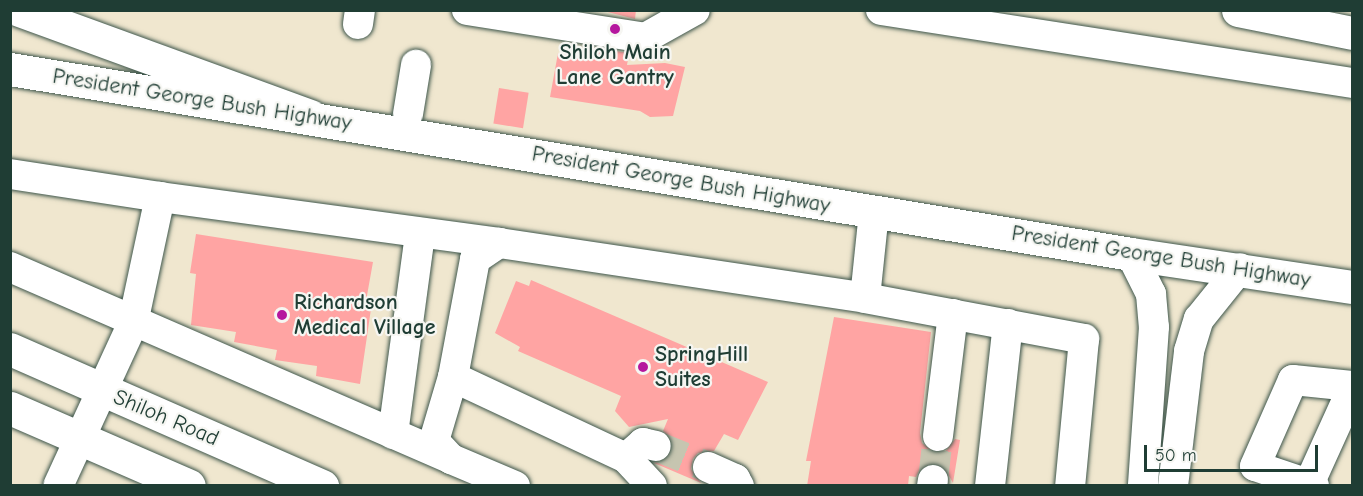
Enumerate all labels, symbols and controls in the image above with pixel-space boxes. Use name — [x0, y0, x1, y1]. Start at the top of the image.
marker: Shiloh Main Lane Gantry — [608, 22, 622, 36]
place label: Shiloh Main Lane Gantry — [556, 39, 674, 90]
street label: President George Bush Highway — [51, 63, 353, 137]
street label: President George Bush Highway — [530, 141, 832, 219]
street label: President George Bush Highway — [1010, 220, 1312, 294]
place label: Richardson Medical Village — [294, 289, 436, 340]
marker: Richardson Medical Village — [275, 308, 289, 322]
place label: SpringHill Suites — [655, 341, 748, 392]
marker: SpringHill Suites — [636, 360, 650, 374]
street label: Shiloh Road — [109, 384, 223, 452]
scale bar — [1147, 433, 1321, 471]
text: 50 m — [1155, 445, 1197, 466]

